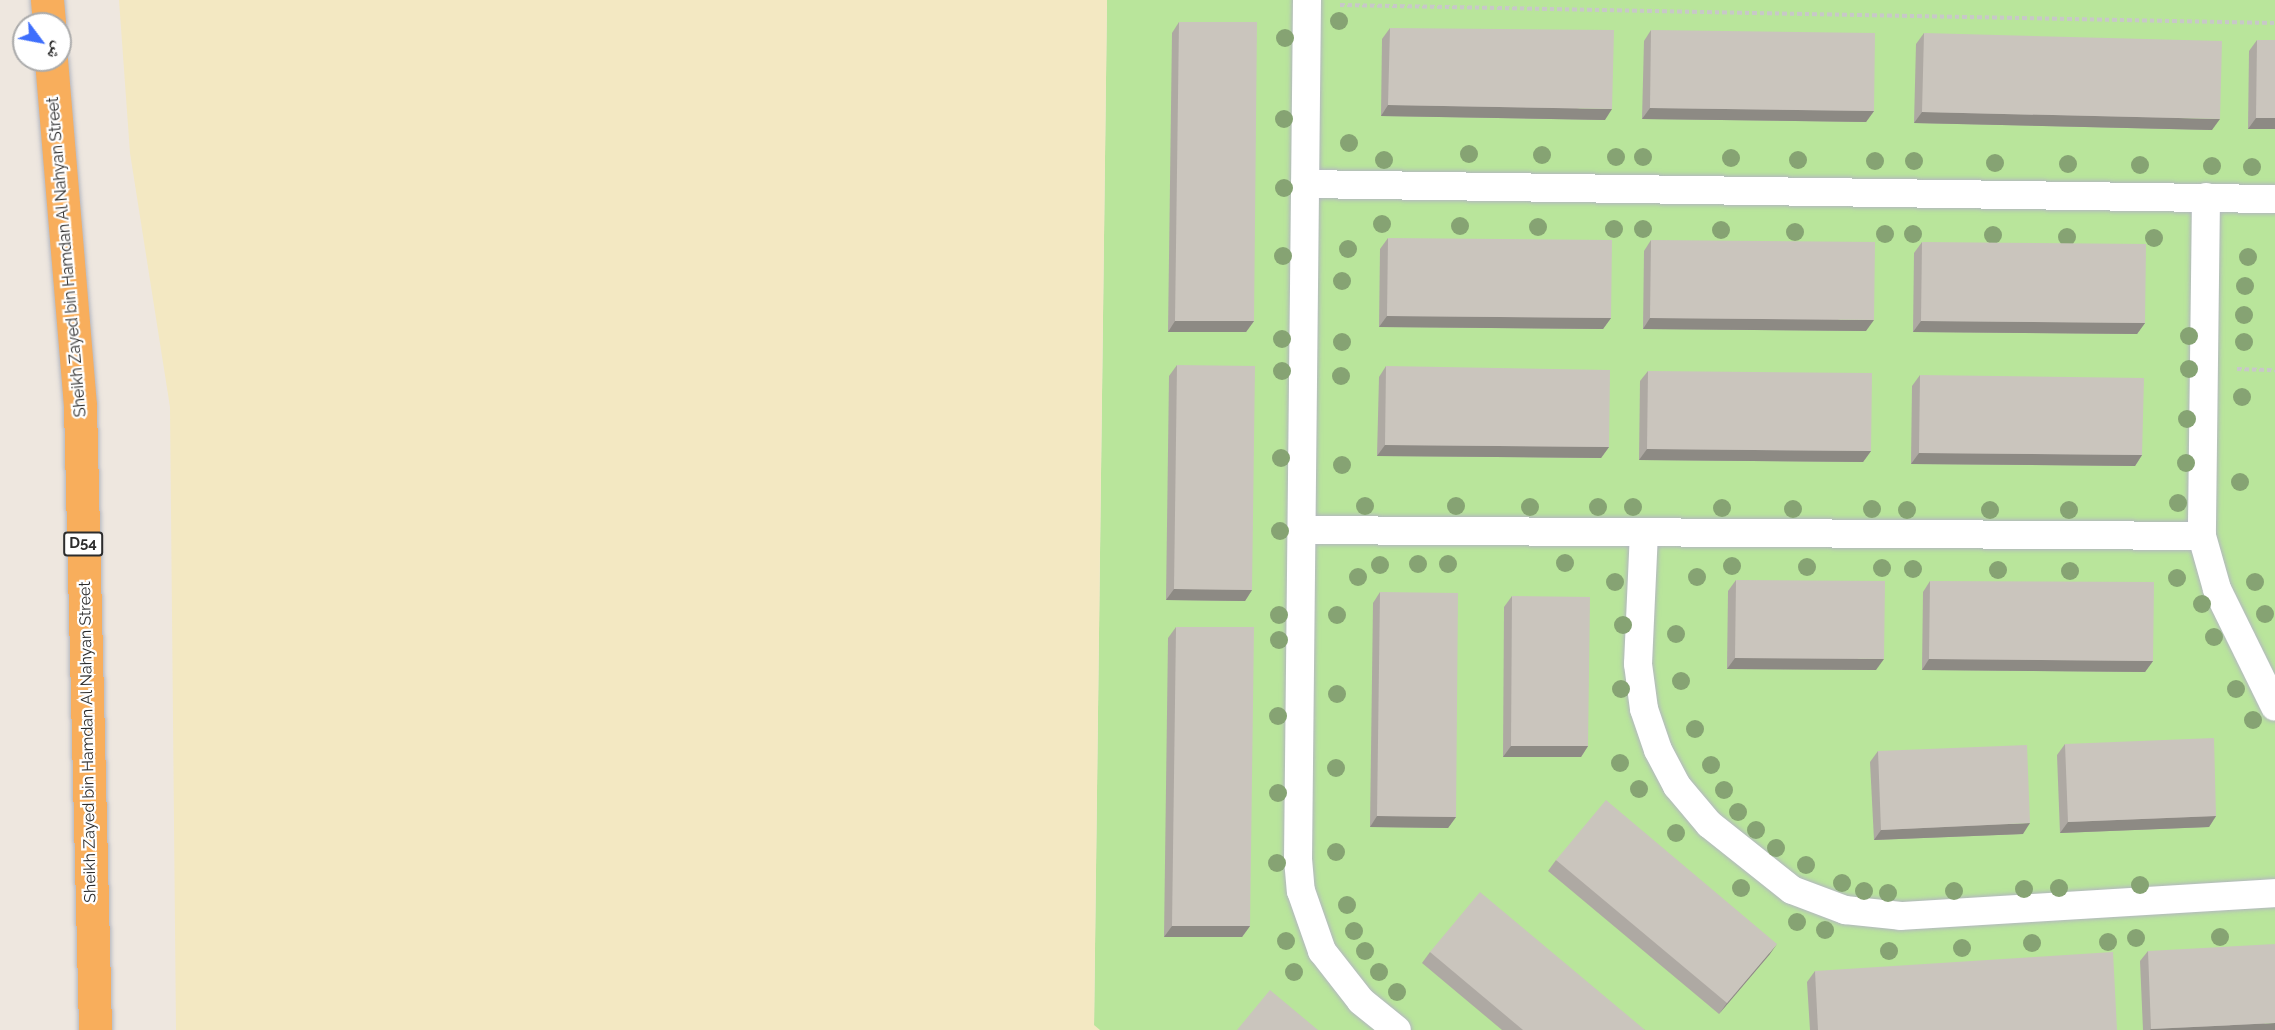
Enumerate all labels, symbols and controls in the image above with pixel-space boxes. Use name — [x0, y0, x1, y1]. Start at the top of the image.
north arrow — [12, 12, 72, 72]
text: ش — [43, 39, 69, 63]
street label: Sheikh Zayed bin Hamdan Al Nahyan Street — [43, 96, 91, 418]
road number: D54 — [62, 532, 104, 556]
street label: Sheikh Zayed bin Hamdan Al Nahyan Street — [76, 581, 100, 903]

